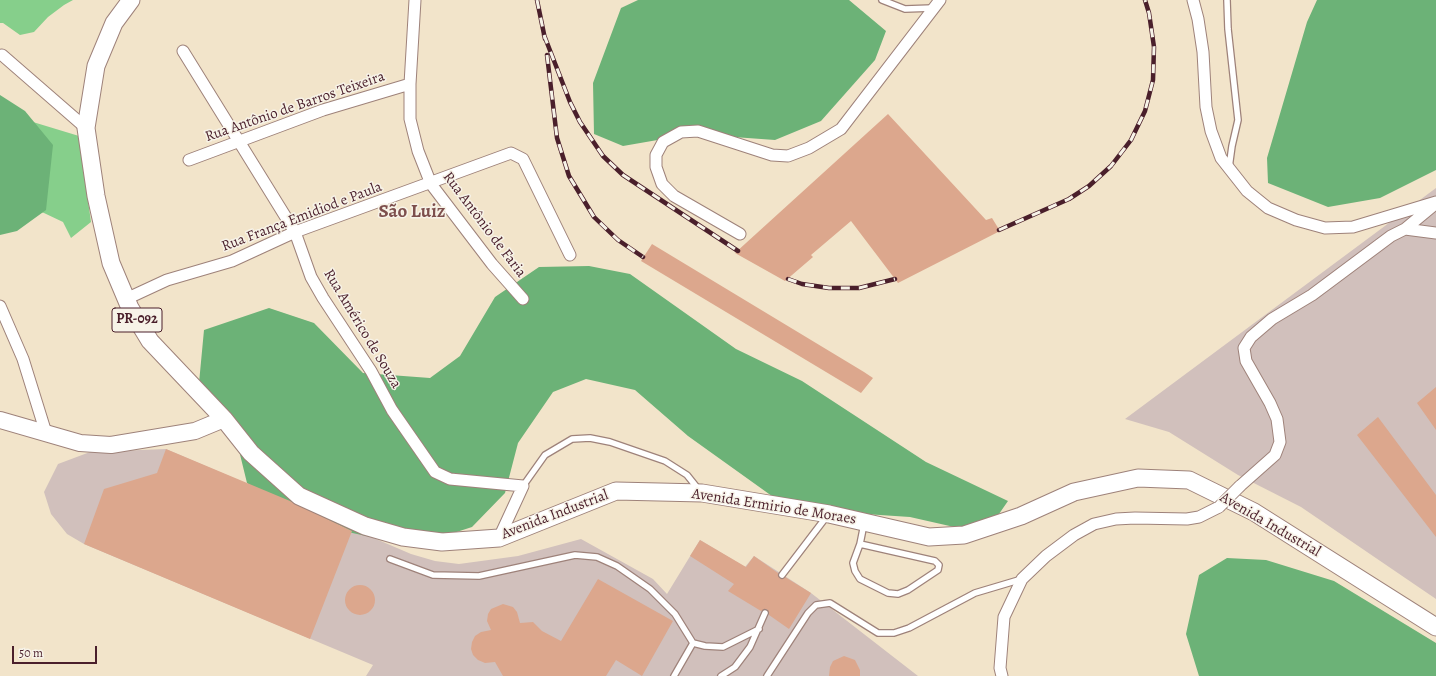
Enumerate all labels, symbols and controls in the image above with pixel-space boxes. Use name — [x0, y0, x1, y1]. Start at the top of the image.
street label: Rua Antônio de Barros Teixeira — [203, 68, 387, 146]
street label: Rua Antônio de Faria — [438, 169, 530, 281]
street label: Rua França Emidiod e Paula — [219, 178, 385, 256]
district label: São Luiz — [379, 201, 445, 223]
street label: Rua Américo de Souza — [319, 266, 405, 392]
road number: PR-092 — [112, 308, 162, 332]
street label: Avenida Ermirio de Moraes — [690, 485, 858, 529]
street label: Avenida Industrial — [499, 486, 611, 544]
street label: Avenida Industrial — [1216, 489, 1324, 561]
scale bar — [14, 638, 99, 664]
text: 50 m — [19, 645, 43, 661]

